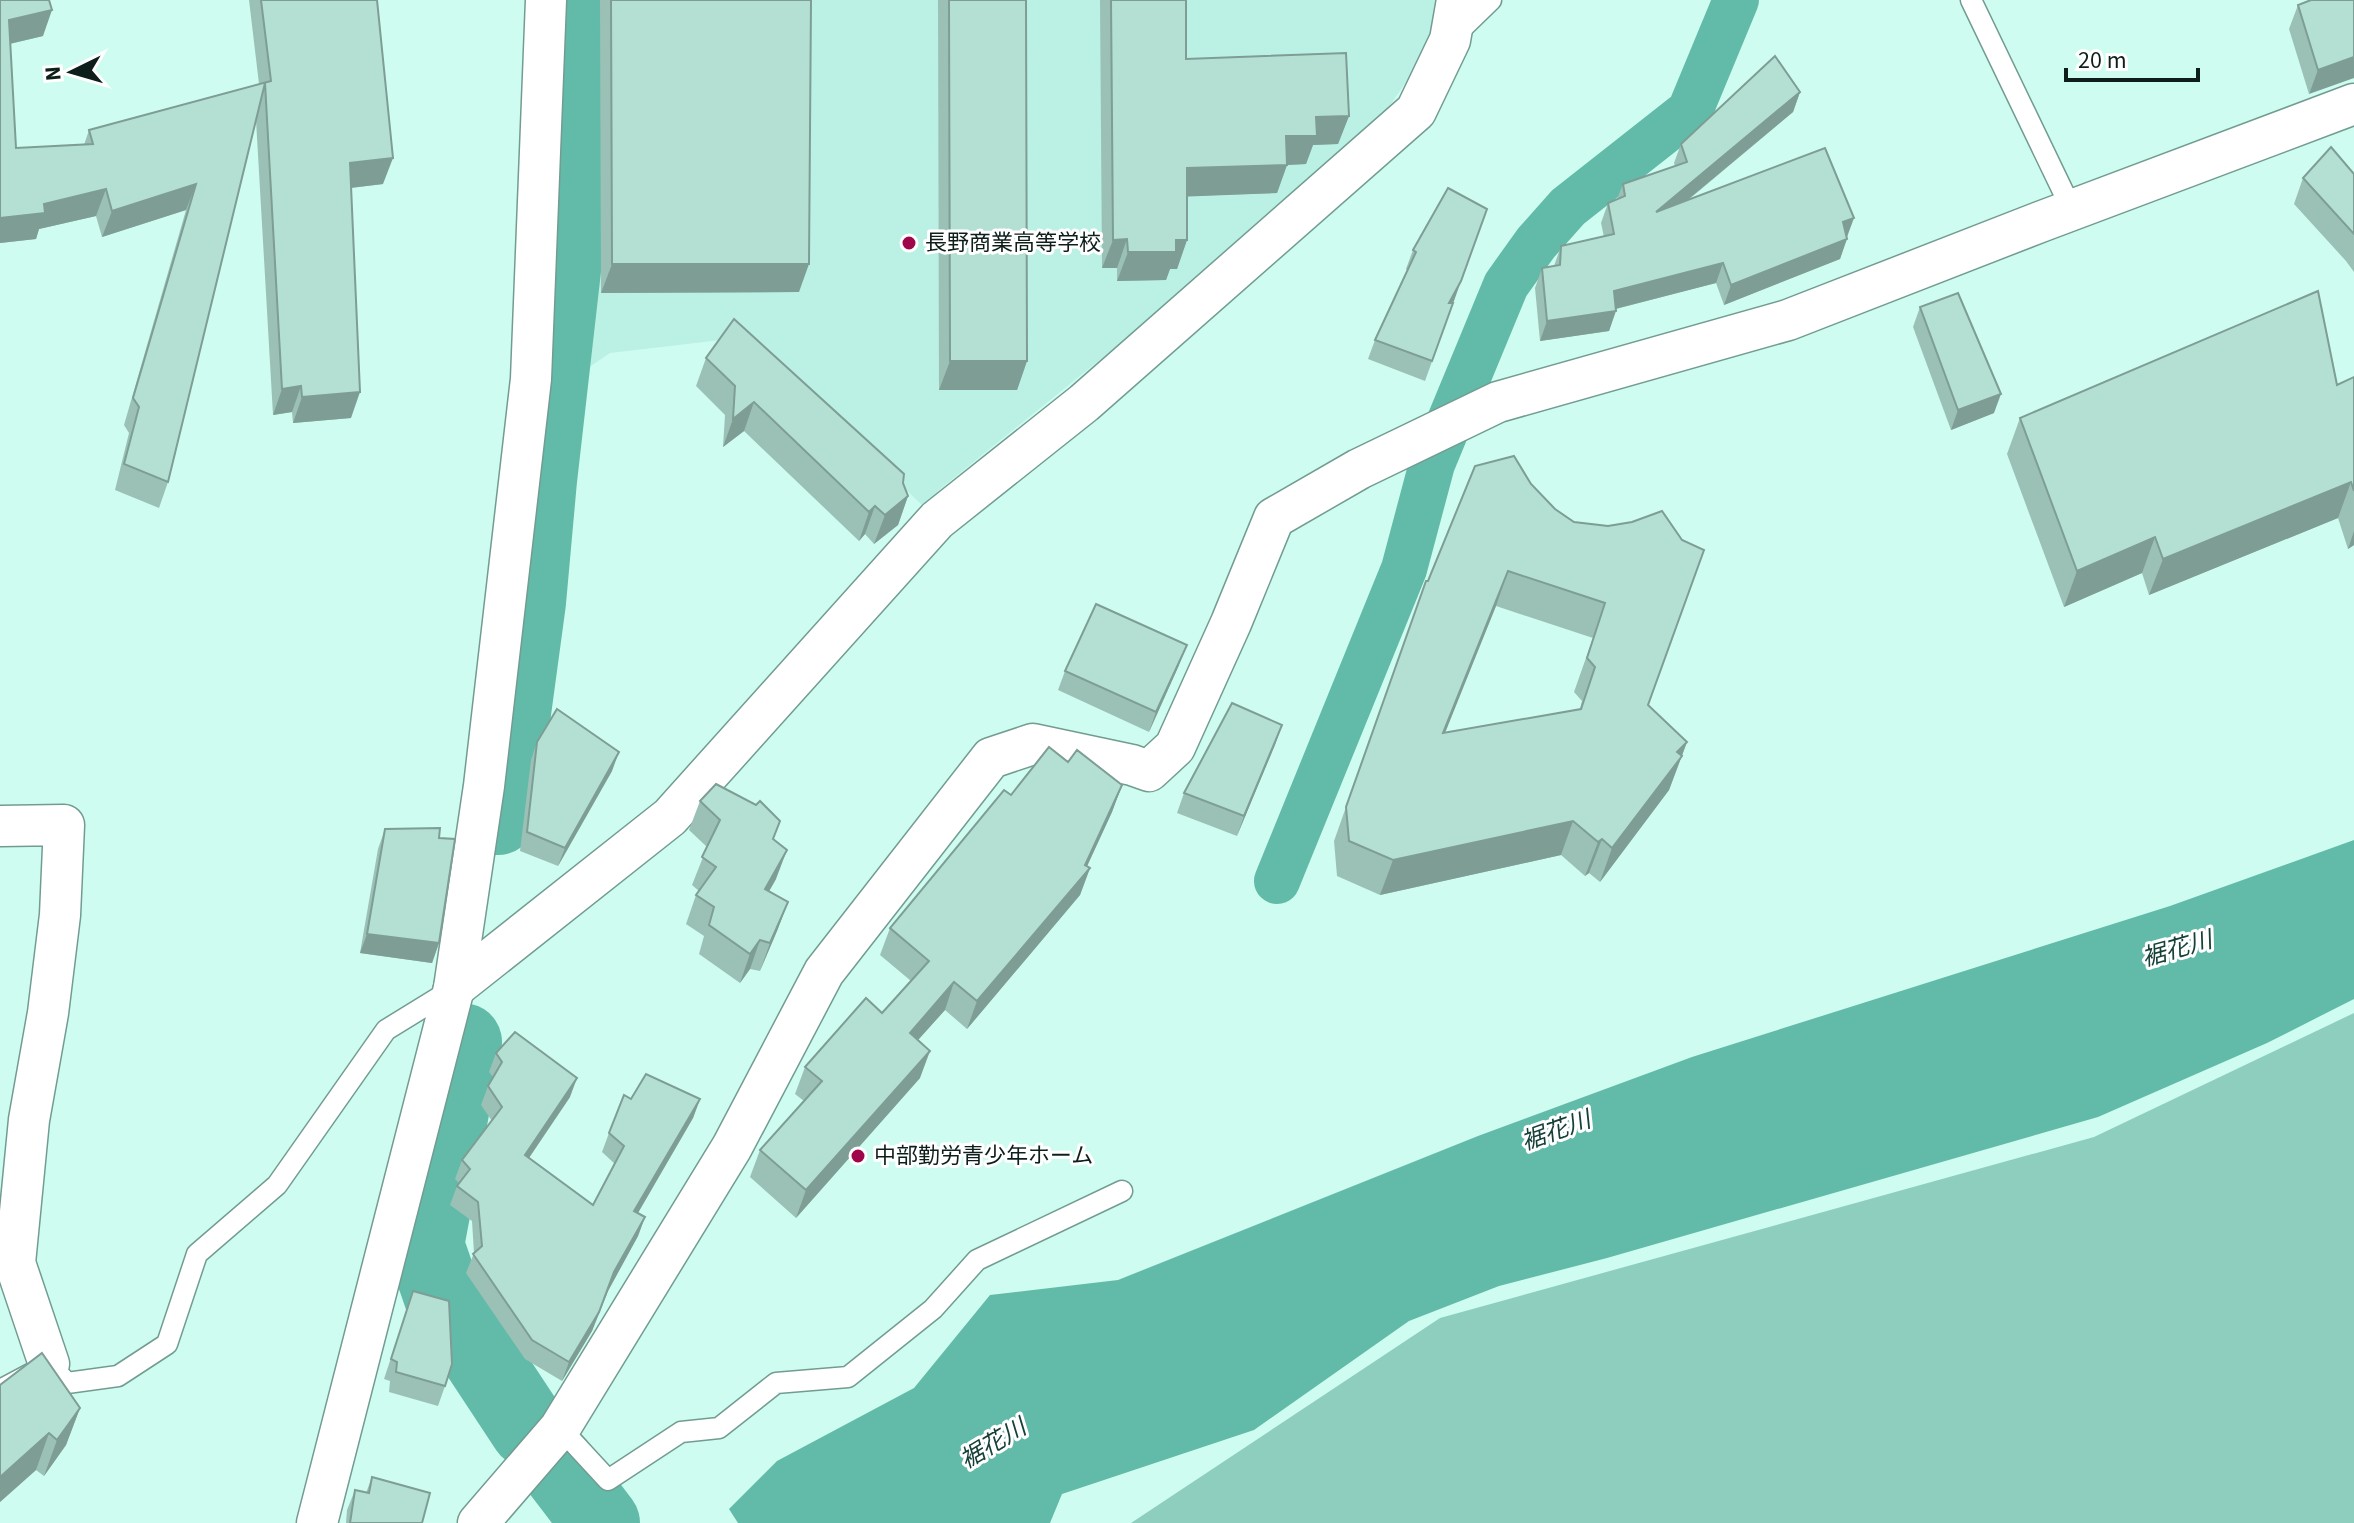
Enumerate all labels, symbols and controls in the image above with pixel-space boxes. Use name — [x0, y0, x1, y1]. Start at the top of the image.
north arrow — [32, 32, 112, 112]
scale bar — [2066, 32, 2198, 82]
text: 20 m — [2078, 43, 2127, 78]
text: N — [36, 65, 70, 82]
place label: 長野商業高等学校 — [925, 227, 1101, 259]
marker: 長野商業高等学校 — [900, 234, 918, 252]
water label: 裾花川 — [2138, 921, 2219, 976]
water label: 裾花川 — [1516, 1101, 1599, 1160]
place label: 中部勤労青少年ホーム — [874, 1140, 1093, 1172]
marker: 中部勤労青少年ホーム — [849, 1147, 867, 1165]
water label: 裾花川 — [953, 1409, 1035, 1478]

